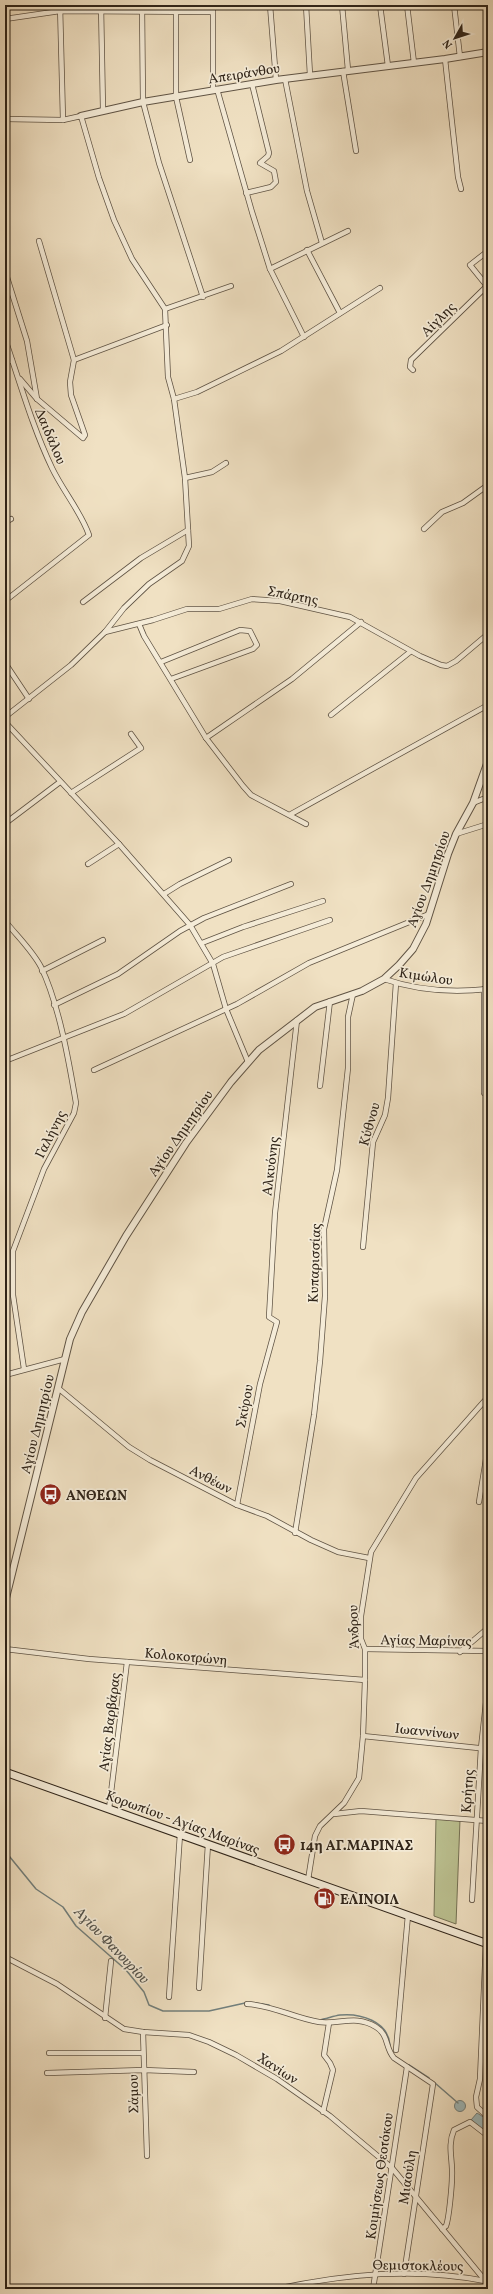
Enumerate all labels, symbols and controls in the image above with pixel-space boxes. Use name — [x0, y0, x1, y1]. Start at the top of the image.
north arrow — [435, 18, 475, 58]
text: N — [440, 36, 457, 51]
street label: Απειράνθου — [207, 59, 282, 90]
street label: Αίγλης — [417, 298, 461, 342]
street label: Δαιδάλου — [29, 406, 70, 468]
street label: Σπάρτης — [266, 582, 320, 611]
street label: Αγίου Δημητρίου — [403, 828, 456, 931]
street label: Κιμώλου — [398, 964, 454, 991]
street label: Αγίου Δημητρίου — [144, 1086, 218, 1181]
street label: Κύθνου — [355, 1100, 386, 1148]
street label: Γαλήνης — [31, 1107, 72, 1162]
street label: Αλκυόνης — [258, 1135, 285, 1197]
street label: Κυπαρισσίας — [305, 1223, 326, 1303]
street label: Αγίου Δημητρίου — [17, 1372, 60, 1476]
street label: Σκύρου — [232, 1383, 259, 1430]
street label: Ανθέων — [186, 1462, 235, 1499]
bus stop icon: ΑΝΘΕΩΝ — [37, 1482, 63, 1508]
place label: ΑΝΘΕΩΝ — [66, 1487, 127, 1506]
street label: Άνδρου — [344, 1604, 365, 1649]
street label: Αγίας Μαρίνας — [380, 1631, 472, 1652]
street label: Κολοκοτρώνη — [144, 1644, 228, 1671]
street label: Αγίας Βαρβάρας — [95, 1672, 126, 1773]
street label: Ιωαννίνων — [394, 1720, 460, 1745]
street label: Κρήτης — [457, 1768, 480, 1814]
street label: Κορωπίου - Αγίας Μαρίνας — [103, 1787, 262, 1860]
bus stop icon: 14η ΑΓ.ΜΑΡΙΝΑΣ — [272, 1832, 298, 1858]
place label: 14η ΑΓ.ΜΑΡΙΝΑΣ — [300, 1837, 414, 1856]
fuel station icon: ΕΛΙΝΟΙΛ — [311, 1886, 337, 1912]
place label: ΕΛΙΝΟΙΛ — [340, 1891, 399, 1910]
water label: Αγίου Φανουρίου — [68, 1902, 154, 1990]
street label: Χανίων — [253, 2049, 301, 2090]
street label: Σάμου — [125, 2074, 144, 2114]
street label: Κοιμήσεως Θεοτόκου — [362, 2111, 399, 2241]
street label: Μιαούλη — [395, 2149, 422, 2206]
street label: Θεμιστοκλέους — [372, 2256, 463, 2277]

